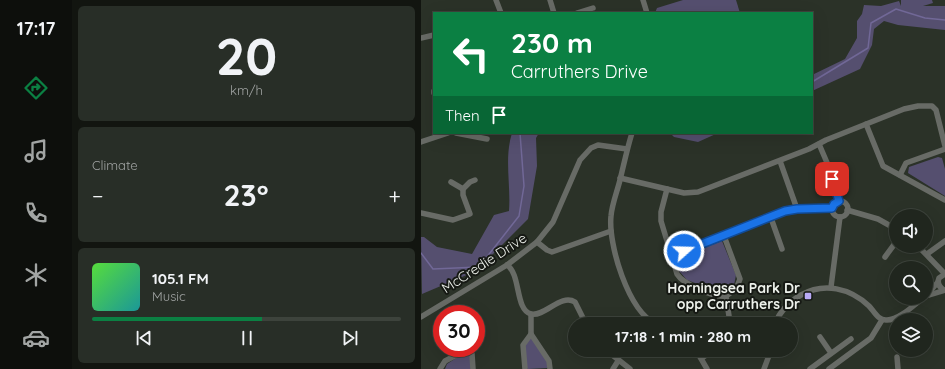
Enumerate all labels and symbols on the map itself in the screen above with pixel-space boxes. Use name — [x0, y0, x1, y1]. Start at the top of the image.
pin — [815, 162, 849, 196]
street label: McCredie Drive — [438, 229, 530, 297]
position arrow — [663, 230, 705, 272]
place label: Horningsea Park Dr opp Carruthers Dr — [667, 279, 800, 313]
marker: Horningsea Park Dr opp Carruthers Dr — [803, 291, 813, 301]
speed limit sign: 30 — [433, 305, 485, 357]

